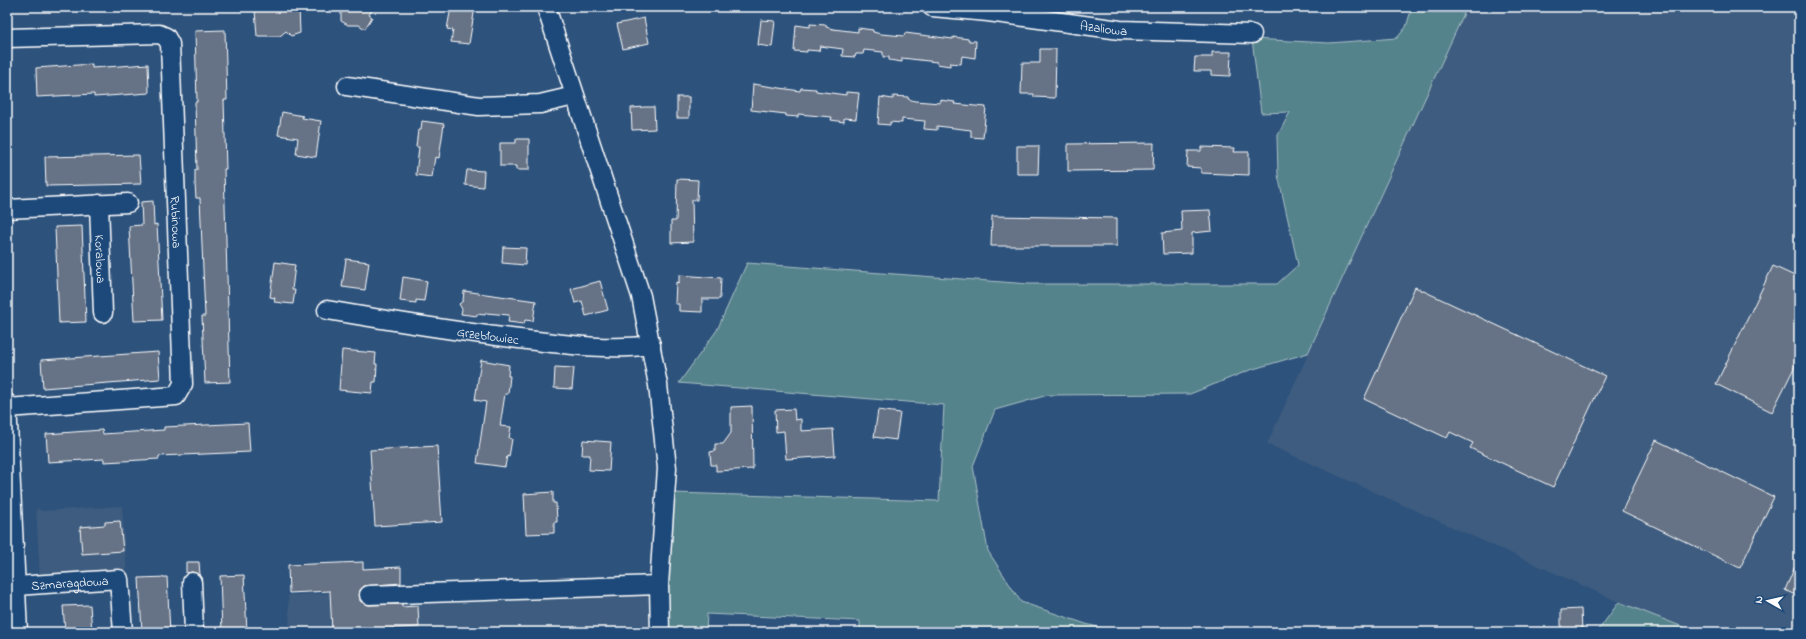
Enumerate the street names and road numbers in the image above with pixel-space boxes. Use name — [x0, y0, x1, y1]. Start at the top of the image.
street label: Azaliowa — [1079, 17, 1127, 41]
street label: Rubinowa — [165, 196, 186, 249]
street label: Koralowa — [89, 234, 110, 284]
street label: Grzebłowiec — [456, 323, 520, 350]
street label: Szmaragdowa — [31, 572, 109, 596]

